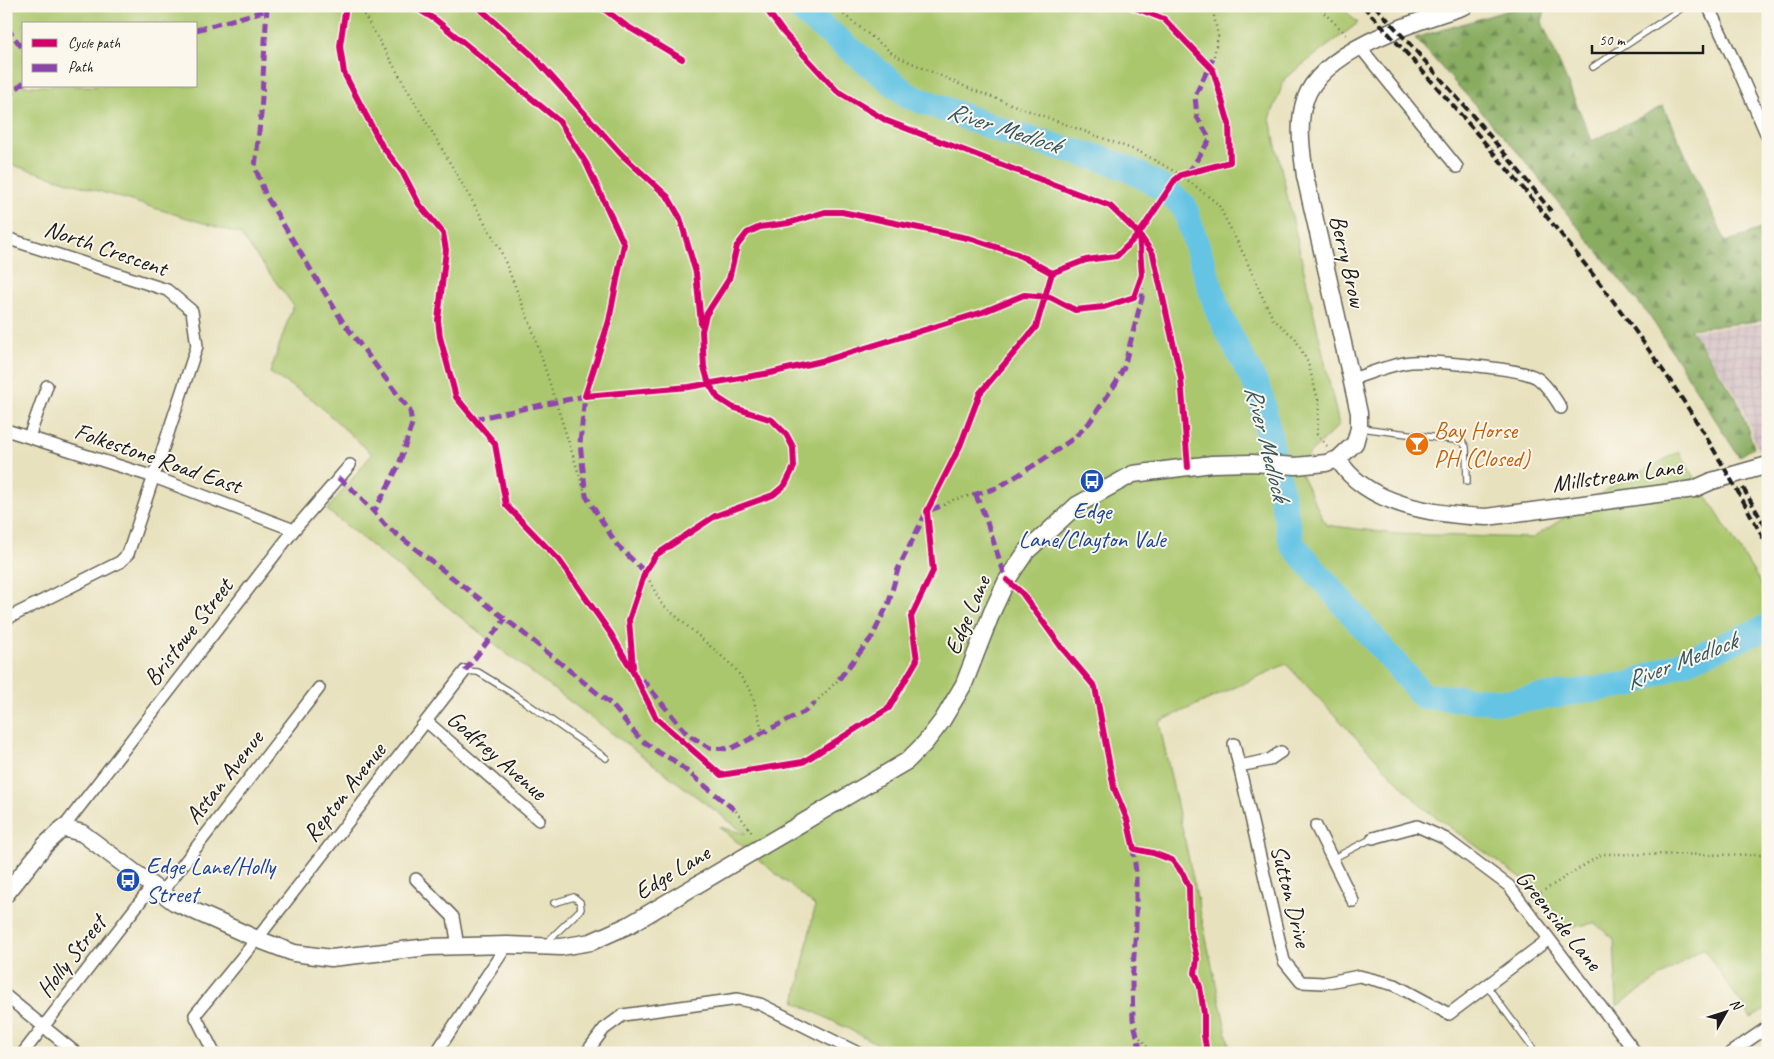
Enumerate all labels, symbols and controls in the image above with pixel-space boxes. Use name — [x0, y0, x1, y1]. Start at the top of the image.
legend — [22, 22, 198, 88]
scale bar — [1592, 22, 1703, 54]
text: 50 m — [1599, 31, 1626, 50]
text: Cycle path — [68, 34, 120, 53]
text: Path — [68, 58, 94, 77]
water label: River Medlock — [944, 95, 1069, 163]
street label: Berry Brow — [1323, 212, 1373, 311]
street label: North Crescent — [41, 213, 173, 284]
water label: River Medlock — [1237, 383, 1298, 508]
street label: Folkestone Road East — [71, 415, 247, 501]
place label: Bay Horse PH (Closed) — [1434, 415, 1531, 473]
bar icon: Bay Horse PH (Closed) — [1404, 431, 1430, 457]
street label: Millstream Lane — [1550, 451, 1686, 499]
bus stop icon: Edge Lane/Clayton Vale — [1079, 468, 1105, 494]
place label: Edge Lane/Clayton Vale — [1018, 496, 1168, 554]
street label: Edge Lane — [937, 569, 998, 659]
street label: Bristowe Street — [137, 571, 241, 692]
water label: River Medlock — [1621, 623, 1746, 697]
street label: Godfrey Avenue — [441, 704, 555, 808]
street label: Astan Avenue — [178, 723, 271, 830]
street label: Repton Avenue — [296, 735, 393, 848]
street label: Edge Lane — [629, 837, 717, 906]
street label: Sutton Drive — [1264, 842, 1319, 952]
place label: Edge Lane/Holly Street — [146, 851, 277, 909]
street label: Greenside Lane — [1509, 864, 1610, 978]
bus stop icon: Edge Lane/Holly Street — [115, 867, 141, 893]
street label: Holly Street — [30, 907, 114, 1003]
north arrow — [1702, 986, 1752, 1036]
text: N — [1726, 995, 1747, 1015]

